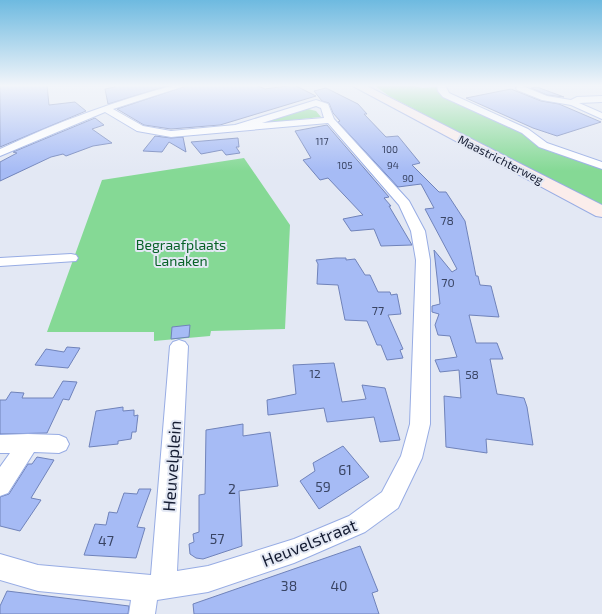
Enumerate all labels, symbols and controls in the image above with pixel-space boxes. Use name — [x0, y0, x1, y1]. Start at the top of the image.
street label: Maastrichterweg — [456, 131, 546, 187]
house number: 117 — [315, 135, 329, 147]
house number: 100 — [382, 143, 398, 155]
house number: 105 — [337, 159, 353, 171]
house number: 94 — [387, 159, 399, 171]
house number: 90 — [402, 172, 414, 184]
house number: 78 — [440, 213, 454, 227]
park label: Begraafplaats Lanaken — [136, 236, 226, 269]
house number: 70 — [441, 275, 455, 289]
house number: 77 — [372, 303, 384, 317]
house number: 12 — [309, 366, 321, 380]
house number: 58 — [465, 367, 479, 381]
street label: Heuvelplein — [158, 420, 185, 512]
house number: 61 — [338, 461, 352, 478]
house number: 59 — [315, 478, 331, 495]
house number: 2 — [228, 480, 236, 497]
street label: Heuvelstraat — [259, 514, 360, 570]
house number: 57 — [210, 530, 224, 547]
house number: 47 — [98, 532, 114, 549]
house number: 38 — [281, 577, 297, 594]
house number: 40 — [330, 577, 348, 594]

